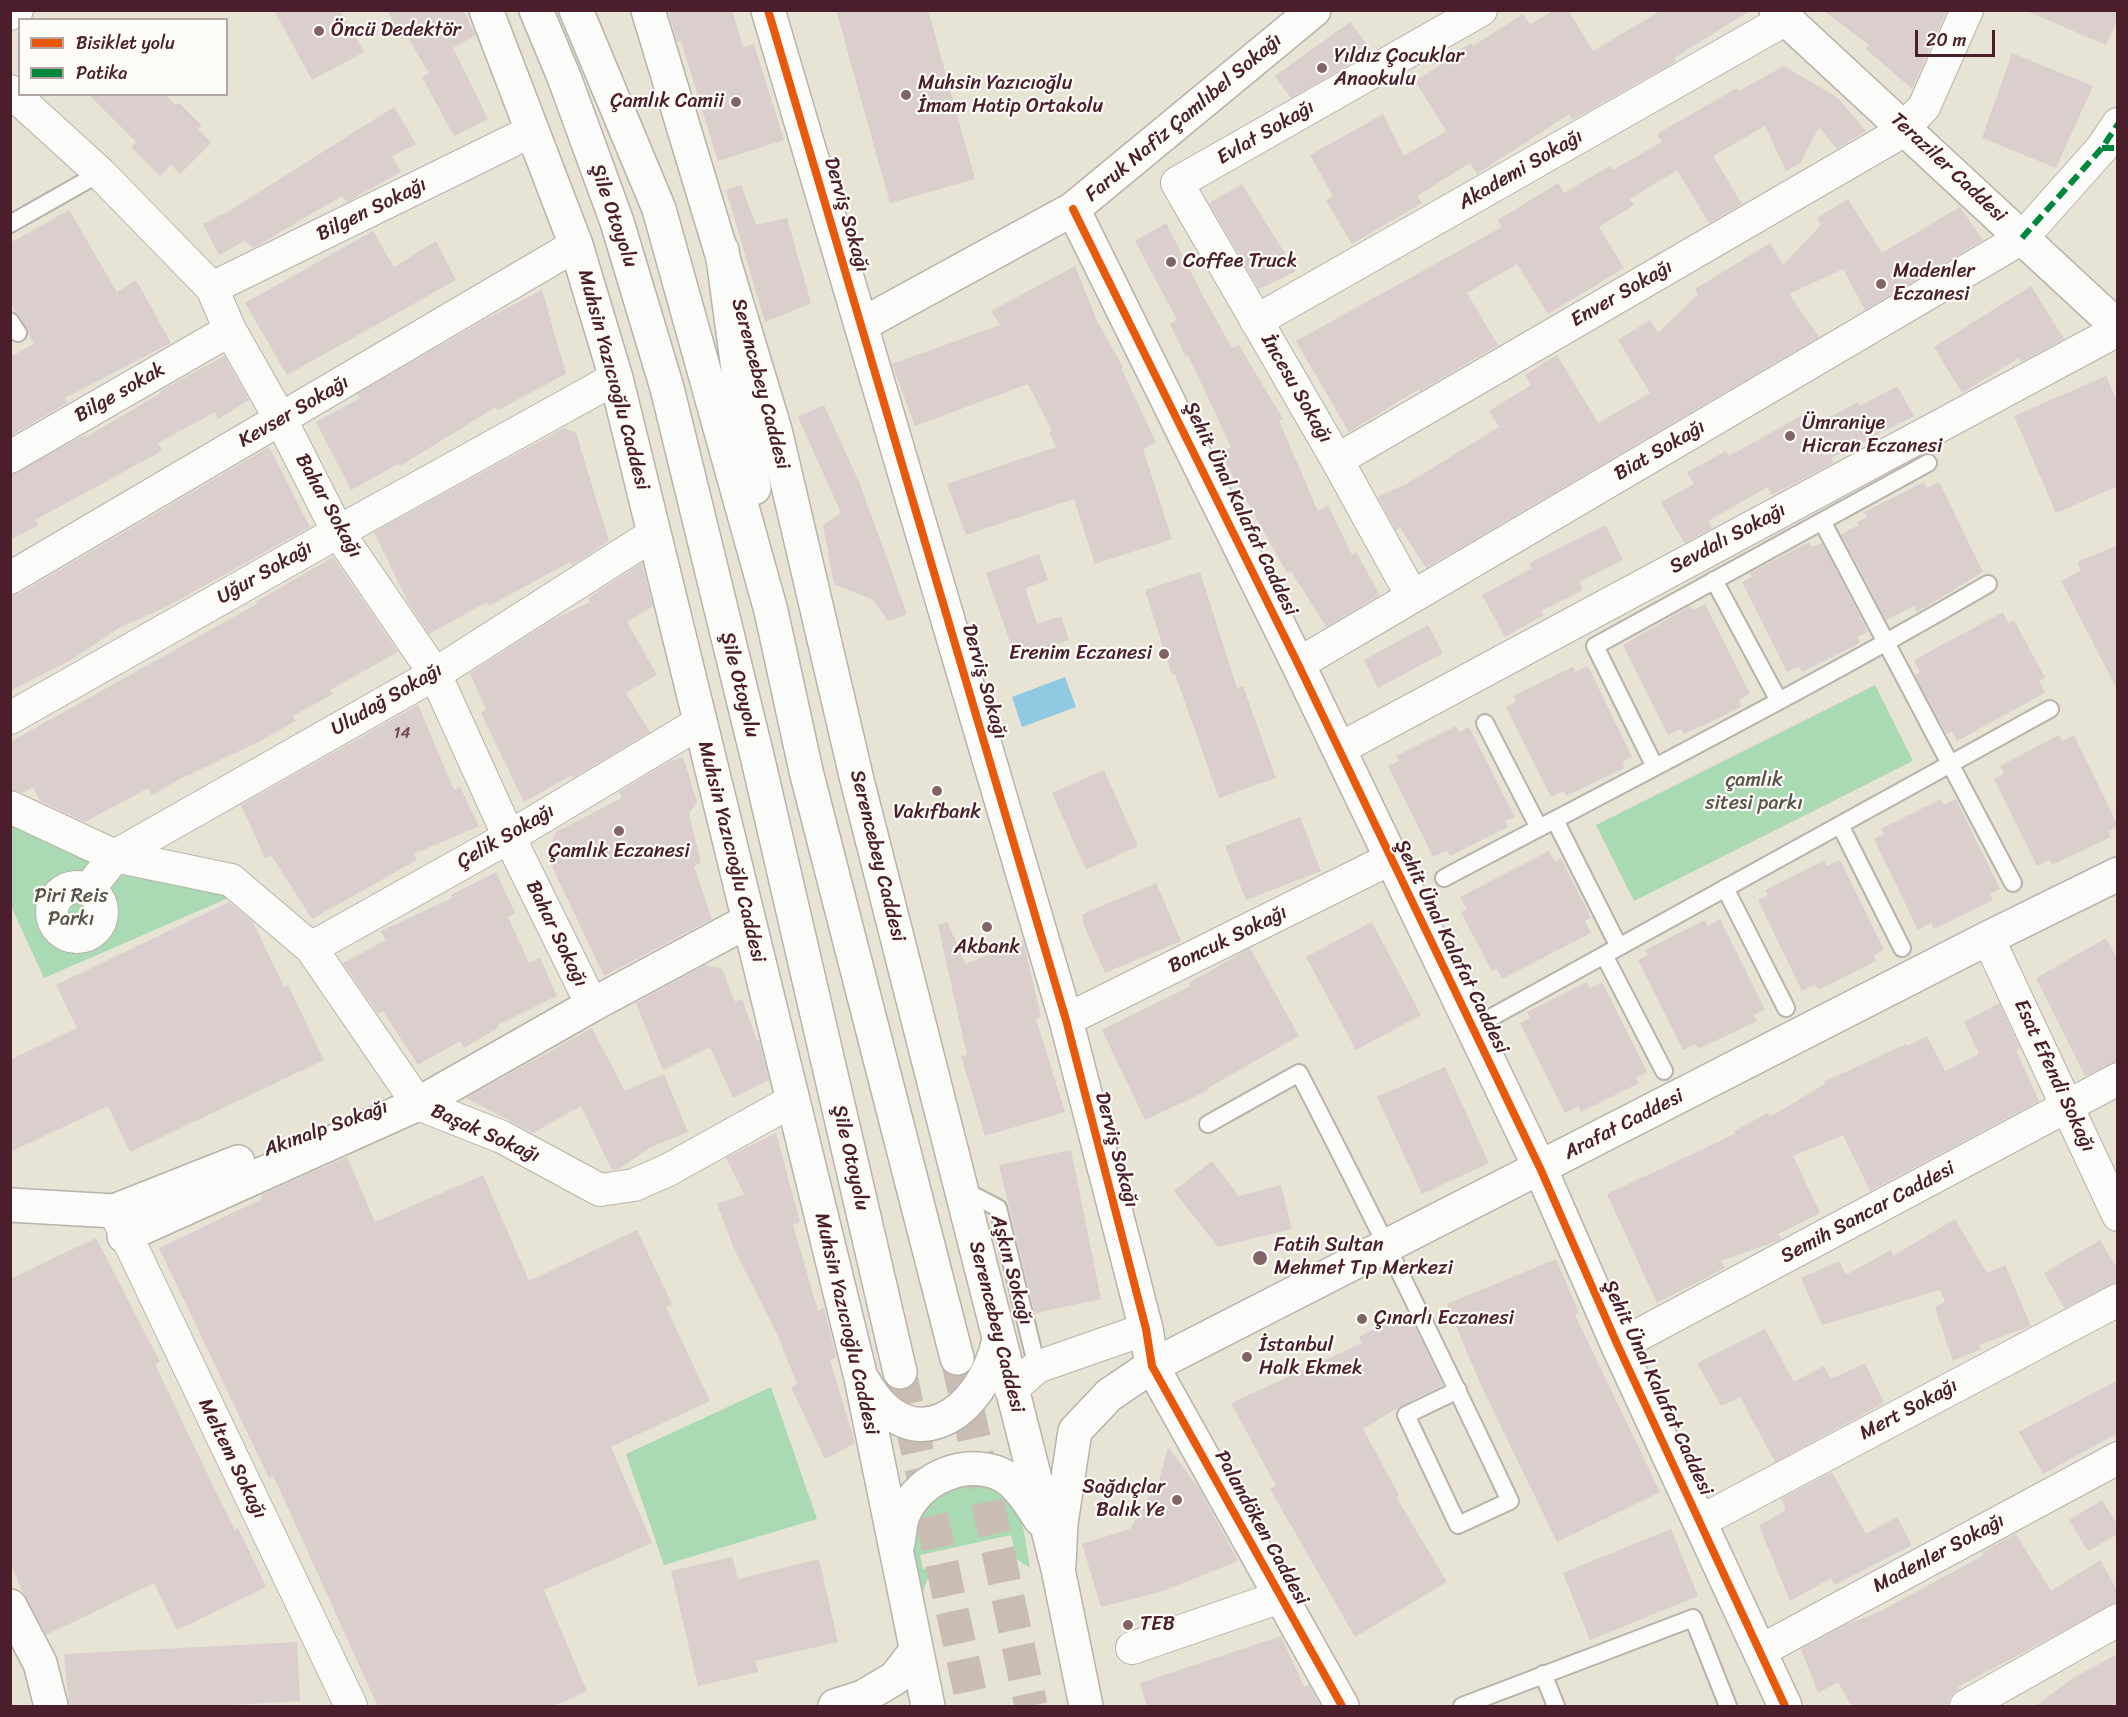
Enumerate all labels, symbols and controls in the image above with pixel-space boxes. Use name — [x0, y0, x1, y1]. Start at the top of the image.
legend — [18, 18, 228, 96]
scale bar — [1918, 18, 1998, 56]
place label: Öncü Dedektör — [331, 19, 461, 43]
marker: Öncü Dedektör — [312, 24, 326, 38]
text: 20 m — [1926, 24, 1966, 56]
text: Bisiklet yolu — [76, 27, 175, 59]
street label: Faruk Nafiz Çamlıbel Sokağı — [1081, 29, 1287, 207]
place label: Yıldız Çocuklar Anaokulu — [1334, 45, 1464, 92]
text: Patika — [76, 57, 127, 89]
marker: Yıldız Çocuklar Anaokulu — [1315, 61, 1329, 75]
place label: Muhsin Yazıcıoğlu İmam Hatip Ortakolu — [918, 72, 1103, 119]
marker: Muhsin Yazıcıoğlu İmam Hatip Ortakolu — [899, 88, 913, 102]
place label: Çamlık Camii — [610, 90, 724, 114]
marker: Çamlık Camii — [729, 95, 743, 109]
street label: Evlat Sokağı — [1213, 96, 1319, 170]
street label: Teraziler Caddesi — [1885, 108, 2011, 228]
street label: Akademi Sokağı — [1455, 125, 1587, 215]
street label: Derviş Sokağı — [818, 155, 874, 275]
street label: Şile Otoyolu — [584, 161, 642, 271]
street label: Bilgen Sokağı — [313, 173, 431, 247]
place label: Coffee Truck — [1183, 250, 1297, 274]
marker: Coffee Truck — [1164, 255, 1178, 269]
street label: Enver Sokağı — [1567, 255, 1677, 333]
place label: Madenler Eczanesi — [1893, 260, 1974, 307]
street label: Muhsin Yazıcıoğlu Caddesi — [572, 267, 654, 493]
marker: Madenler Eczanesi — [1874, 277, 1888, 291]
street label: Serencebey Caddesi — [726, 296, 794, 472]
street label: İncesu Sokağı — [1255, 330, 1337, 448]
street label: Bilge sokak — [71, 358, 169, 428]
street label: Kevser Sokağı — [234, 371, 354, 453]
street label: Şehit Ünal Kalafat Caddesi — [1178, 398, 1302, 620]
place label: Ümraniye Hicran Eczanesi — [1802, 412, 1942, 459]
street label: Biat Sokağı — [1610, 415, 1710, 487]
marker: Ümraniye Hicran Eczanesi — [1783, 429, 1797, 443]
street label: Bahar Sokağı — [289, 450, 367, 562]
street label: Sevdalı Sokağı — [1666, 498, 1790, 580]
street label: Uğur Sokağı — [213, 536, 317, 610]
street label: Derviş Sokağı — [956, 622, 1012, 742]
street label: Şile Otoyolu — [714, 630, 764, 740]
place label: Erenim Eczanesi — [1009, 642, 1152, 666]
marker: Erenim Eczanesi — [1157, 647, 1171, 661]
street label: Uludağ Sokağı — [327, 658, 447, 742]
house number: 14 — [394, 724, 410, 744]
street label: Muhsin Yazıcıoğlu Caddesi — [692, 739, 770, 965]
street label: Serencebey Caddesi — [844, 768, 910, 944]
park label: çamlık sitesi parkı — [1705, 769, 1803, 816]
marker: Vakıfbank — [930, 784, 944, 798]
street label: Çelik Sokağı — [453, 799, 559, 875]
place label: Vakıfbank — [893, 801, 981, 825]
marker: Çamlık Eczanesi — [612, 824, 626, 838]
street label: Şehit Ünal Kalafat Caddesi — [1389, 836, 1513, 1058]
place label: Çamlık Eczanesi — [548, 840, 690, 864]
street label: Bahar Sokağı — [520, 877, 592, 991]
park label: Piri Reis Parkı — [34, 885, 108, 932]
street label: Boncuk Sokağı — [1165, 901, 1291, 979]
marker: Akbank — [980, 920, 994, 934]
place label: Akbank — [954, 936, 1020, 960]
street label: Esat Efendi Sokağı — [2008, 996, 2100, 1156]
street label: Arafat Caddesi — [1560, 1085, 1688, 1165]
street label: Derviş Sokağı — [1089, 1090, 1143, 1210]
street label: Akınalp Sokağı — [261, 1095, 391, 1163]
street label: Başak Sokağı — [427, 1099, 543, 1169]
street label: Şile Otoyolu — [826, 1103, 874, 1213]
street label: Semih Sancar Caddesi — [1777, 1157, 1959, 1269]
street label: Muhsin Yazıcıoğlu Caddesi — [809, 1211, 883, 1437]
street label: Aşkın Sokağı — [985, 1212, 1037, 1328]
place label: Fatih Sultan Mehmet Tıp Merkezi — [1274, 1234, 1453, 1281]
street label: Serencebey Caddesi — [963, 1239, 1029, 1415]
marker: Fatih Sultan Mehmet Tıp Merkezi — [1251, 1249, 1269, 1267]
street label: Şehit Ünal Kalafat Caddesi — [1596, 1276, 1718, 1500]
place label: Çınarlı Eczanesi — [1374, 1307, 1514, 1331]
marker: Çınarlı Eczanesi — [1355, 1312, 1369, 1326]
place label: İstanbul Halk Ekmek — [1259, 1334, 1363, 1381]
marker: İstanbul Halk Ekmek — [1240, 1350, 1254, 1364]
street label: Mert Sokağı — [1856, 1374, 1962, 1446]
street label: Meltem Sokağı — [193, 1395, 271, 1523]
street label: Palandöken Caddesi — [1209, 1446, 1313, 1610]
place label: Sağdıçlar Balık Ye — [1082, 1476, 1165, 1523]
marker: Sağdıçlar Balık Ye — [1170, 1493, 1184, 1507]
street label: Madenler Sokağı — [1869, 1509, 2009, 1599]
place label: TEB — [1140, 1613, 1175, 1637]
marker: TEB — [1121, 1618, 1135, 1632]

